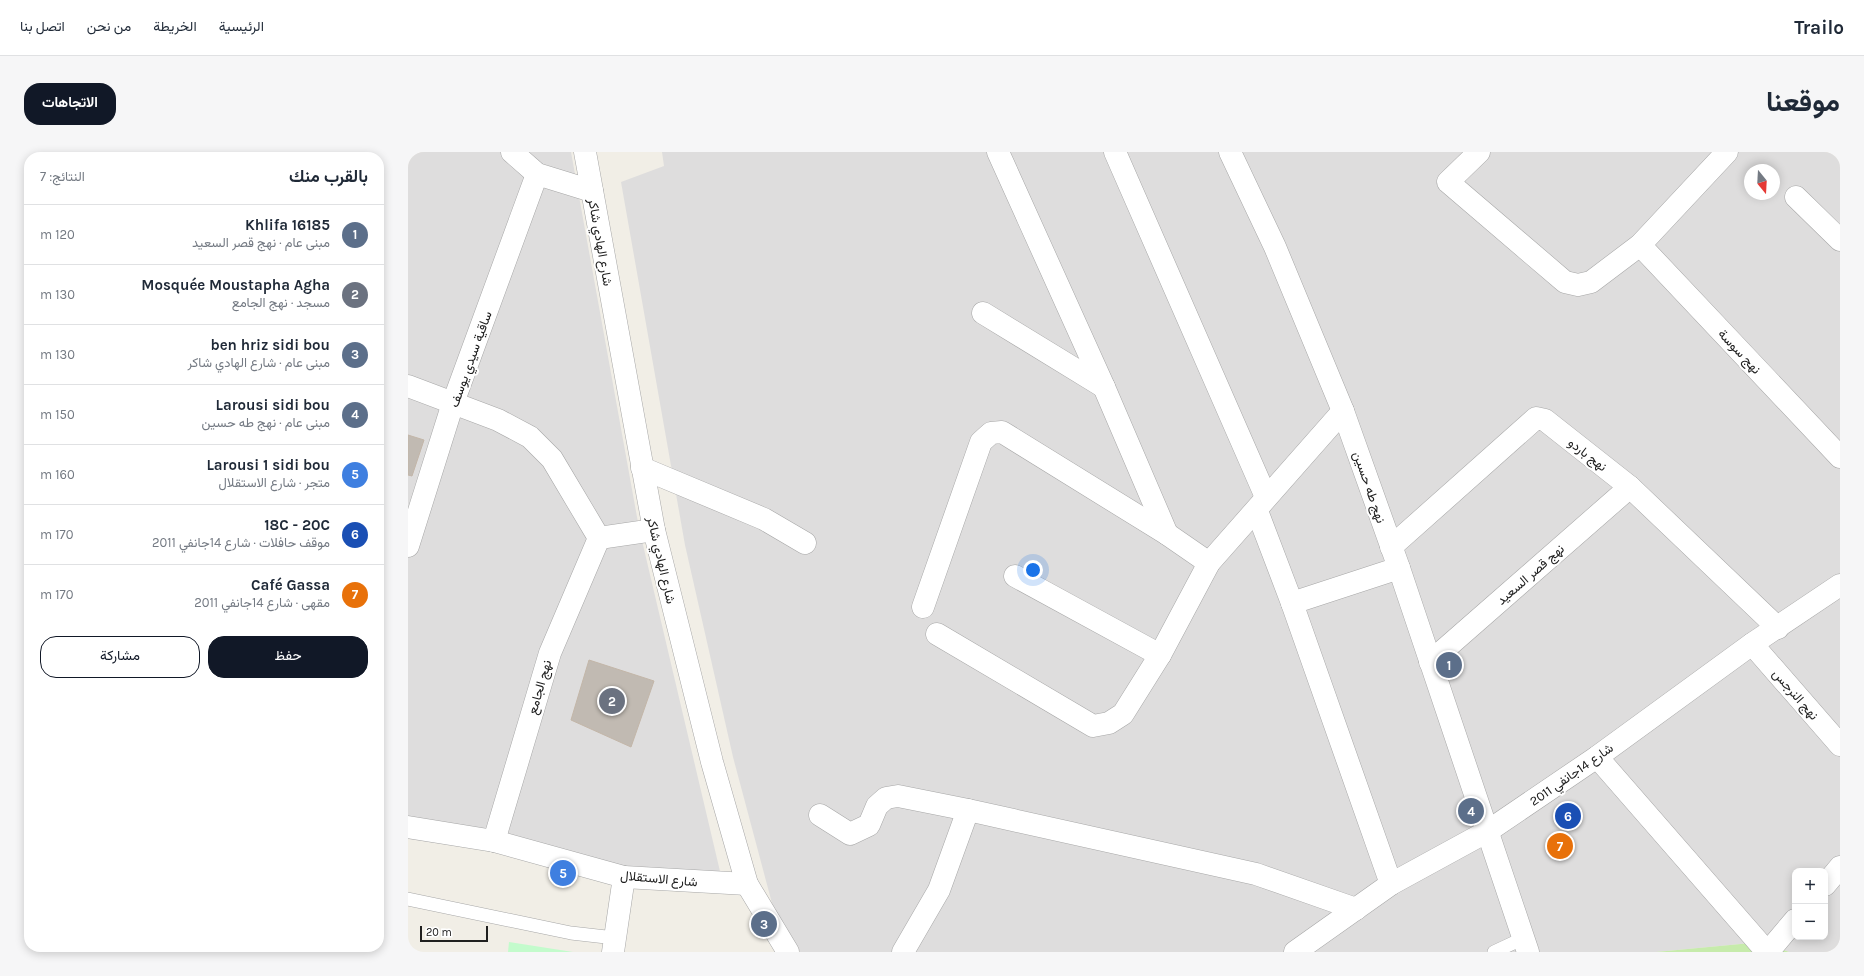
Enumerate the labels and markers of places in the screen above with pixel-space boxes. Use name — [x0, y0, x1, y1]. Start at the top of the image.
pin: 1 — [1436, 650, 1462, 680]
pin: 2 — [599, 686, 625, 716]
pin: 4 — [1458, 796, 1484, 826]
pin: 6 — [1555, 801, 1581, 831]
pin: 7 — [1547, 831, 1573, 861]
pin: 5 — [550, 858, 576, 888]
pin: 3 — [751, 909, 777, 939]

